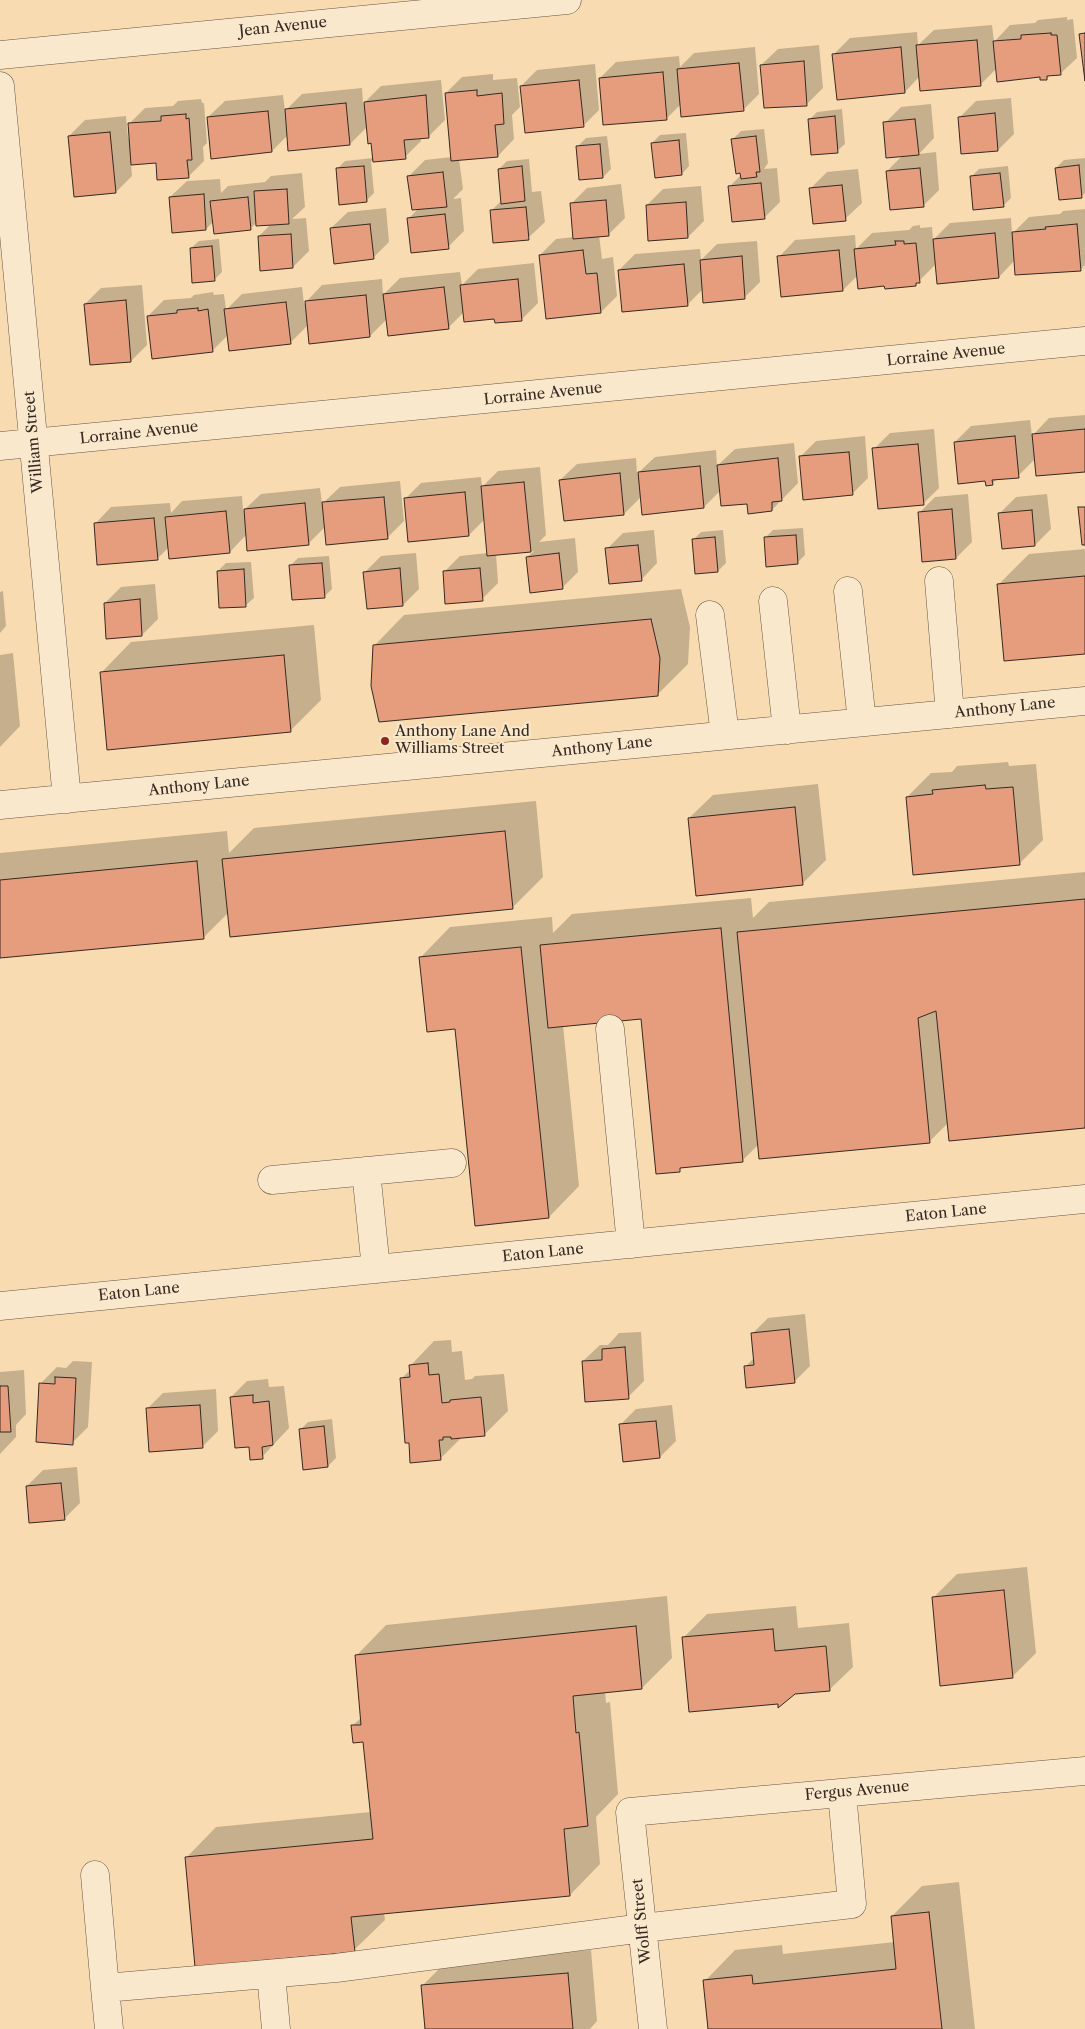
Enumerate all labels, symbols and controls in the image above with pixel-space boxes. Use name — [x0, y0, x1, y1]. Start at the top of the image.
street label: Jean Avenue — [238, 13, 328, 41]
street label: Lorraine Avenue — [886, 340, 1006, 370]
street label: Lorraine Avenue — [483, 379, 603, 409]
street label: William Street — [21, 390, 47, 494]
street label: Lorraine Avenue — [79, 418, 199, 448]
street label: Anthony Lane — [954, 694, 1056, 722]
place label: Anthony Lane And Williams Street — [395, 723, 530, 758]
street label: Anthony Lane — [551, 733, 653, 761]
marker: Anthony Lane And Williams Street — [379, 735, 391, 747]
street label: Anthony Lane — [148, 772, 250, 800]
street label: Eaton Lane — [904, 1200, 988, 1226]
street label: Eaton Lane — [501, 1240, 585, 1266]
street label: Eaton Lane — [97, 1279, 181, 1305]
street label: Fergus Avenue — [804, 1777, 910, 1805]
street label: Wolff Street — [629, 1877, 655, 1965]

